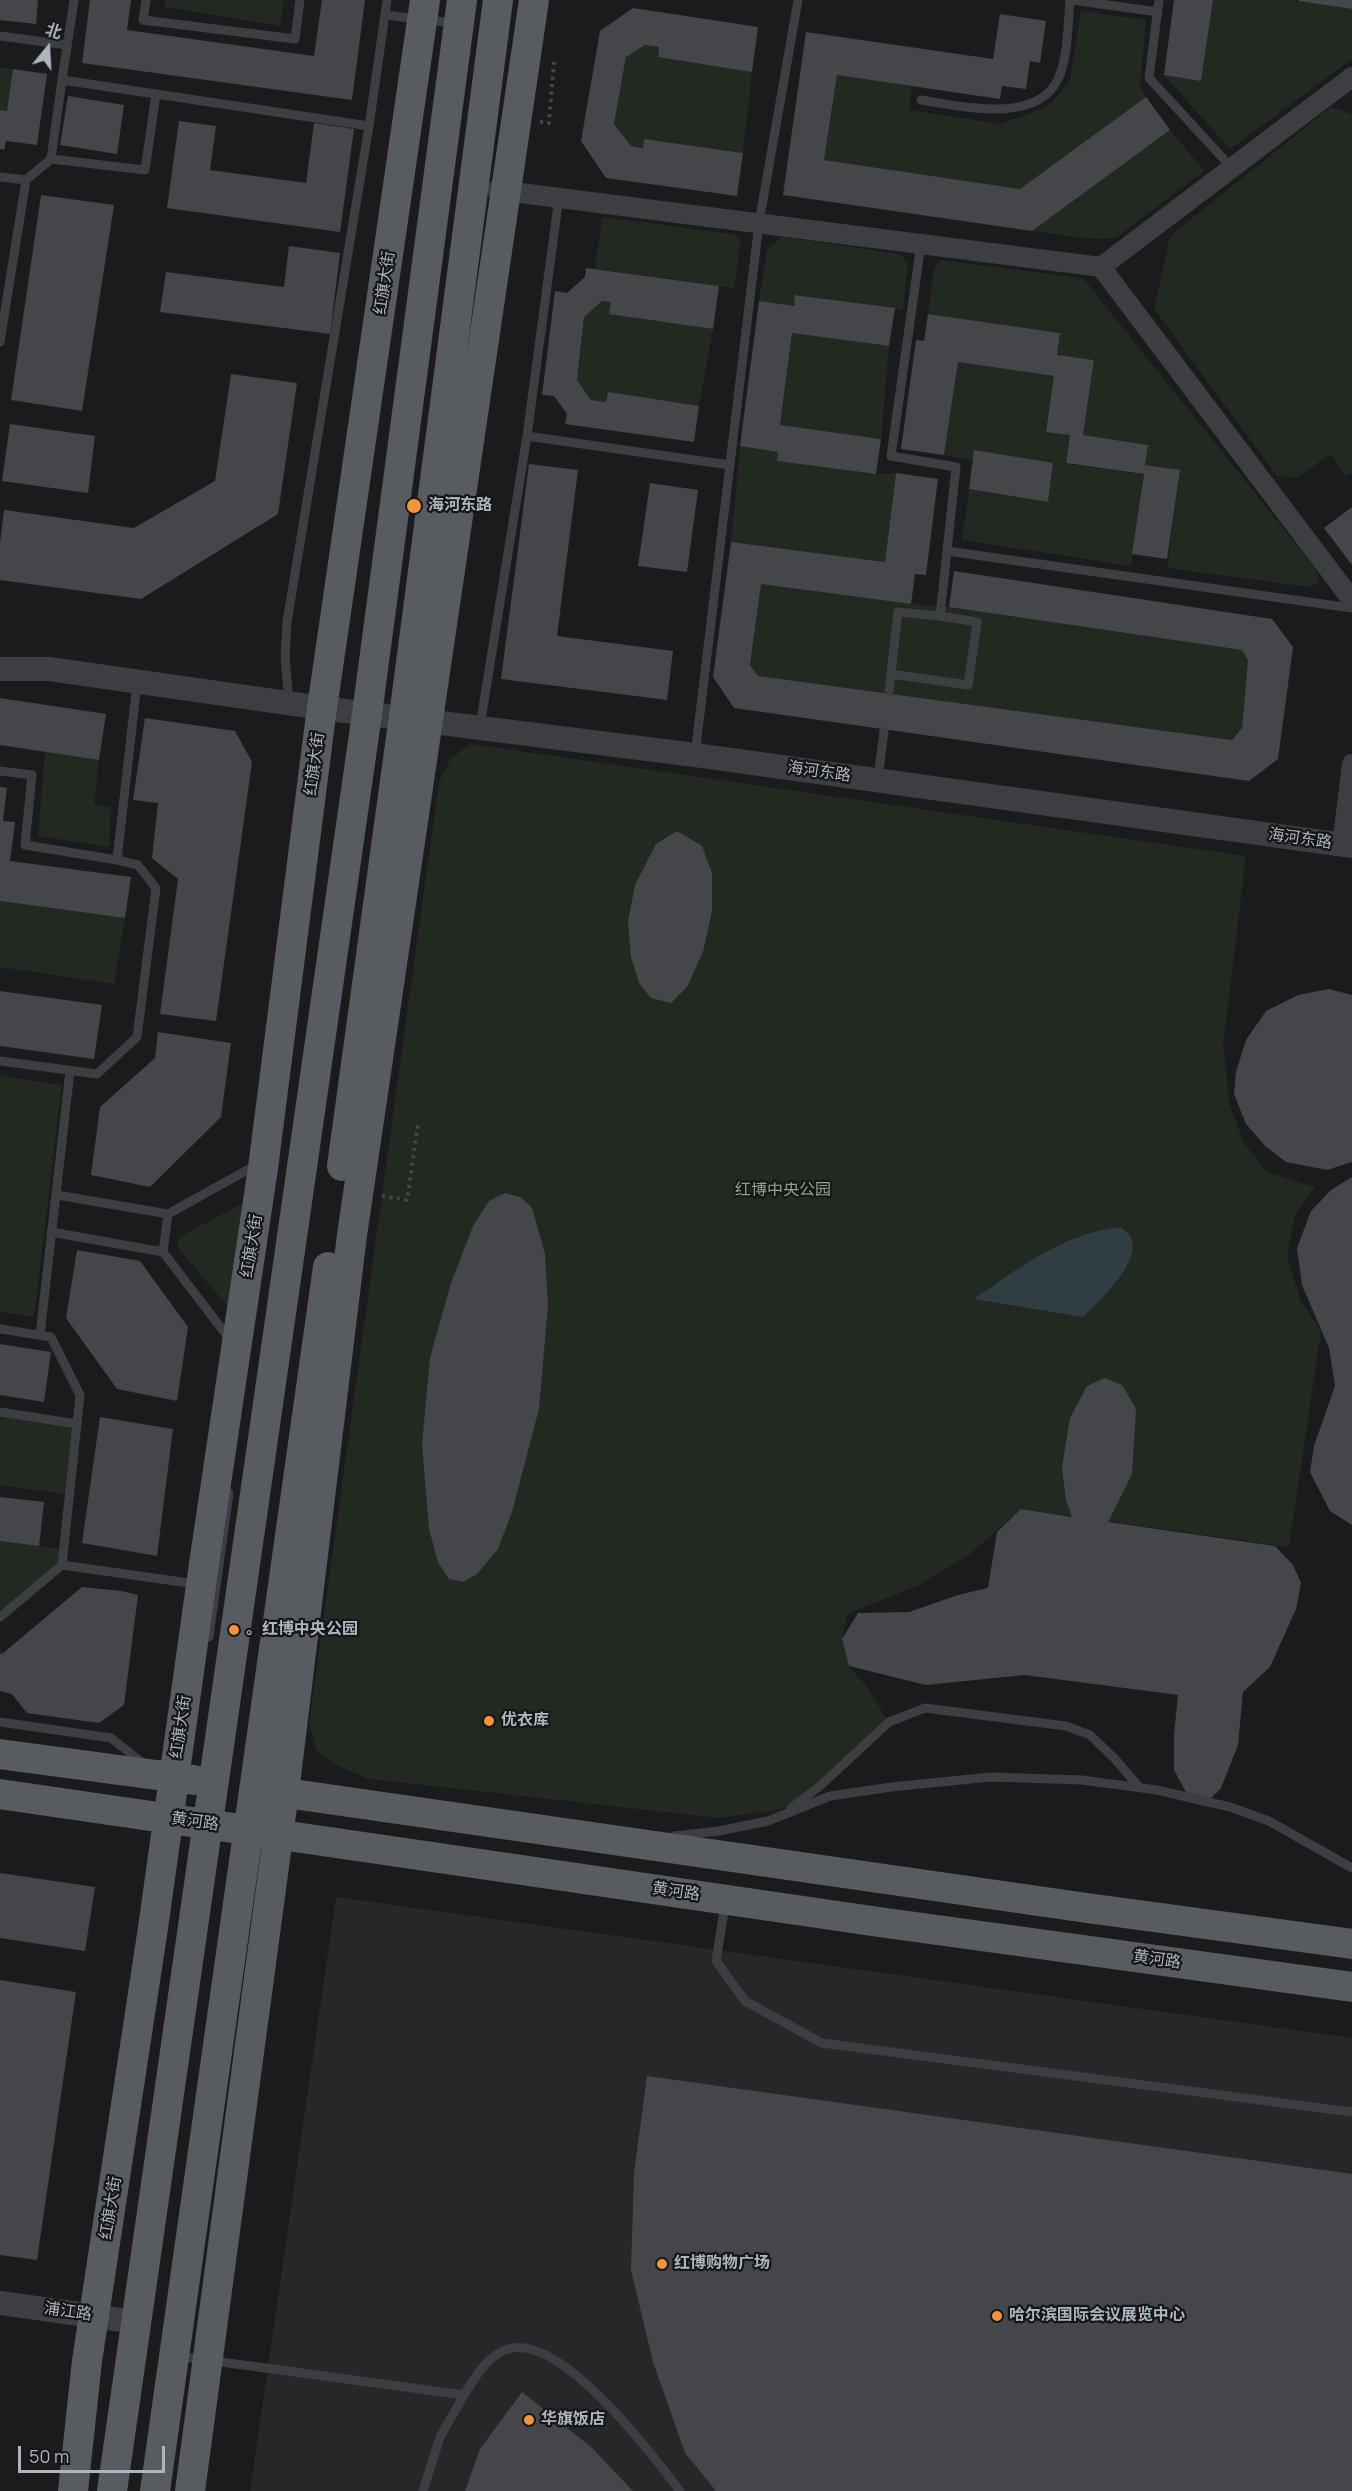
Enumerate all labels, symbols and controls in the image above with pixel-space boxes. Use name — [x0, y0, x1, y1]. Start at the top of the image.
north arrow — [18, 18, 78, 78]
text: 北 — [43, 18, 65, 44]
street label: 红旗大街 — [371, 250, 399, 316]
place label: 海河东路 — [428, 496, 492, 516]
marker: 海河东路 — [405, 497, 423, 515]
street label: 红旗大街 — [302, 731, 328, 797]
street label: 海河东路 — [786, 758, 852, 786]
street label: 海河东路 — [1267, 825, 1333, 853]
park label: 红博中央公园 — [735, 1181, 831, 1201]
street label: 红旗大街 — [238, 1213, 266, 1279]
place label: 。红博中央公园 — [246, 1620, 358, 1640]
marker: 。红博中央公园 — [227, 1623, 241, 1637]
street label: 红旗大街 — [167, 1694, 195, 1760]
place label: 优衣库 — [501, 1711, 549, 1731]
marker: 优衣库 — [482, 1714, 496, 1728]
street label: 黄河路 — [170, 1809, 220, 1835]
street label: 黄河路 — [651, 1879, 701, 1905]
street label: 黄河路 — [1132, 1947, 1182, 1973]
street label: 红旗大街 — [97, 2175, 125, 2241]
place label: 红博购物广场 — [674, 2254, 770, 2274]
marker: 红博购物广场 — [655, 2257, 669, 2271]
street label: 浦江路 — [43, 2299, 93, 2325]
place label: 哈尔滨国际会议展览中心 — [1009, 2306, 1185, 2326]
marker: 哈尔滨国际会议展览中心 — [990, 2309, 1004, 2323]
place label: 华旗饭店 — [541, 2410, 605, 2430]
marker: 华旗饭店 — [522, 2413, 536, 2427]
scale bar — [21, 2434, 168, 2472]
text: 50 m — [29, 2444, 69, 2468]

